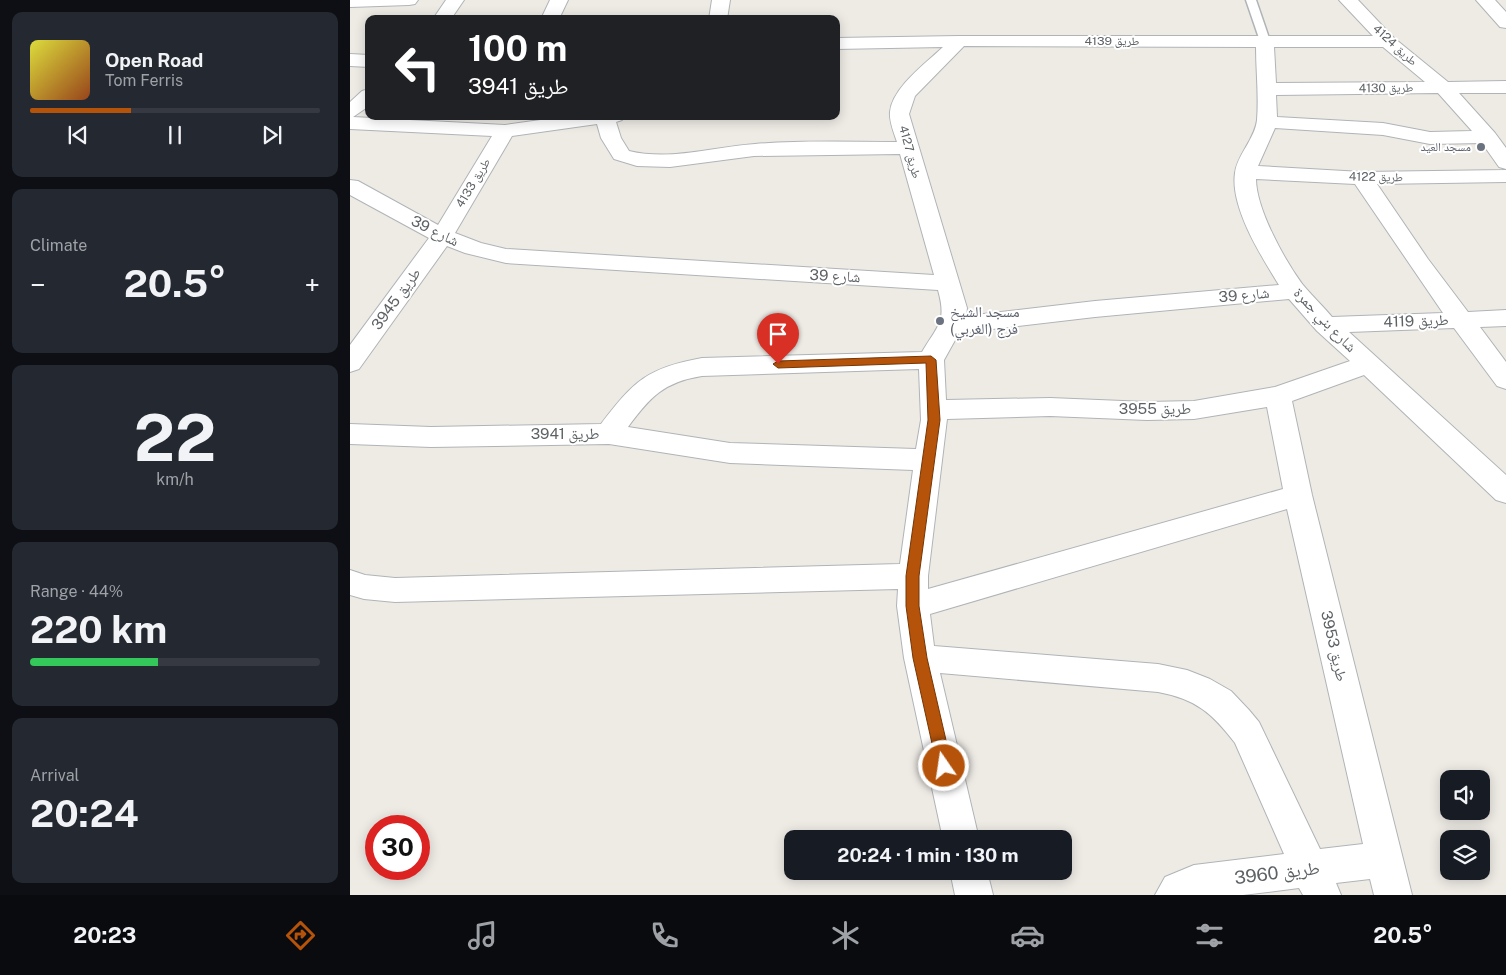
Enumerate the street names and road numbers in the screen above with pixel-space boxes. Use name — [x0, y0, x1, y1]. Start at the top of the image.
street label: طريق 4124 — [1370, 22, 1420, 69]
street label: طريق 4139 — [1085, 34, 1140, 48]
street label: طريق 4130 — [1358, 81, 1414, 96]
street label: طريق 4127 — [896, 124, 924, 180]
street label: طريق 4133 — [453, 156, 493, 210]
street label: طريق 4122 — [1349, 170, 1403, 185]
street label: شارع 39 — [408, 212, 462, 251]
street label: طريق 3945 — [368, 265, 425, 334]
street label: شارع 39 — [809, 266, 861, 287]
street label: شارع 39 — [1218, 284, 1270, 307]
street label: شارع بني جمرة — [1288, 284, 1360, 358]
street label: طريق 4119 — [1383, 311, 1449, 332]
street label: طريق 3955 — [1119, 400, 1191, 419]
street label: طريق 3941 — [531, 425, 599, 444]
street label: طريق 3953 — [1316, 609, 1351, 683]
street label: طريق 3960 — [1233, 857, 1321, 889]

